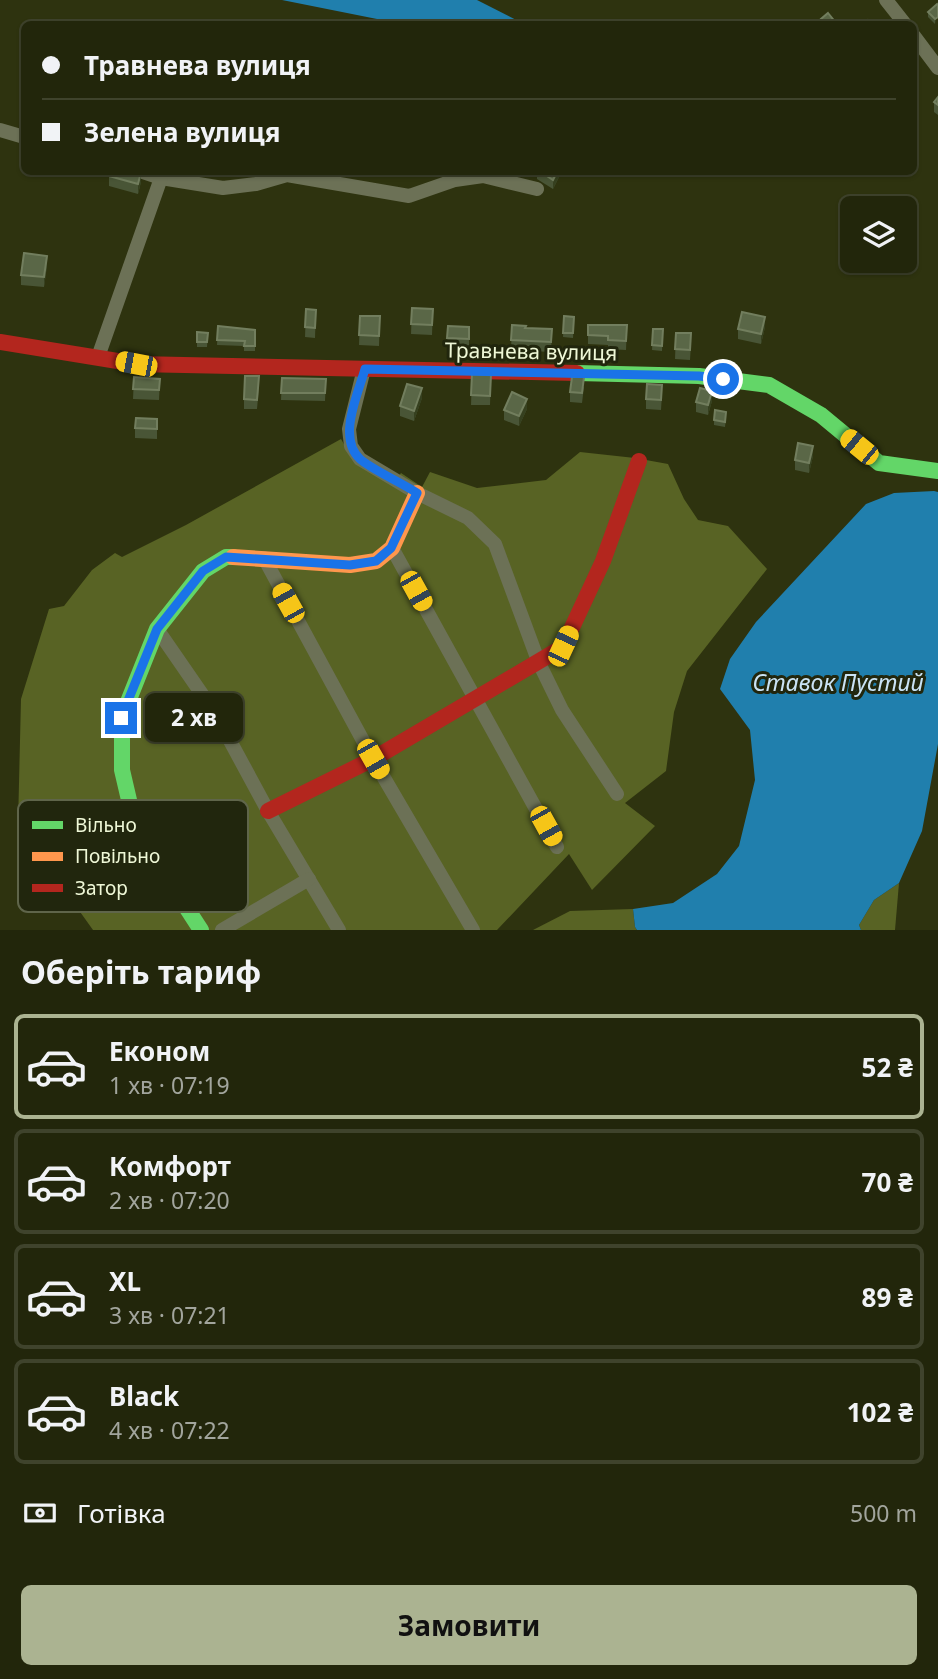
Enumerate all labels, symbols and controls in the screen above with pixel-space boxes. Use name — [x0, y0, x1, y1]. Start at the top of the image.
text: Травнева вулиця — [84, 47, 311, 83]
text: Зелена вулиця — [84, 114, 280, 150]
map controls — [840, 196, 917, 273]
button: layers — [840, 196, 917, 273]
street label: Травнева вулиця — [445, 335, 617, 367]
car — [114, 350, 159, 378]
route start — [707, 363, 739, 395]
car — [837, 426, 882, 468]
car — [397, 568, 436, 614]
car — [269, 580, 308, 626]
car — [545, 623, 582, 669]
water label: Ставок Пустий — [752, 666, 924, 698]
callout: 2 хв — [146, 694, 244, 742]
text: 2 хв — [171, 701, 217, 733]
route end — [105, 702, 137, 734]
car — [354, 736, 393, 782]
legend — [18, 800, 248, 912]
car — [527, 803, 566, 849]
text: Вільно — [75, 812, 137, 838]
text: Повільно — [75, 843, 160, 869]
text: Затор — [75, 875, 128, 901]
text: Оберіть тариф — [21, 950, 261, 993]
text: Економ — [109, 1033, 210, 1069]
icon: car — [25, 1035, 88, 1098]
text: 52 ₴ — [862, 1049, 913, 1085]
text: 1 хв · 07:19 — [109, 1069, 230, 1101]
text: Комфорт — [109, 1148, 231, 1184]
icon: car — [25, 1150, 88, 1213]
text: 70 ₴ — [862, 1164, 913, 1200]
text: 2 хв · 07:20 — [109, 1184, 230, 1216]
text: XL — [109, 1263, 141, 1299]
icon: car — [25, 1265, 88, 1328]
text: 89 ₴ — [862, 1279, 913, 1315]
text: 3 хв · 07:21 — [109, 1299, 230, 1331]
text: Black — [109, 1378, 179, 1414]
icon: car — [25, 1380, 88, 1443]
text: 102 ₴ — [847, 1394, 913, 1430]
text: 4 хв · 07:22 — [109, 1414, 230, 1446]
icon: cash — [21, 1494, 59, 1532]
text: Готівка — [77, 1495, 166, 1531]
text: 500 m — [850, 1497, 917, 1529]
button: Замовити — [21, 1585, 917, 1665]

